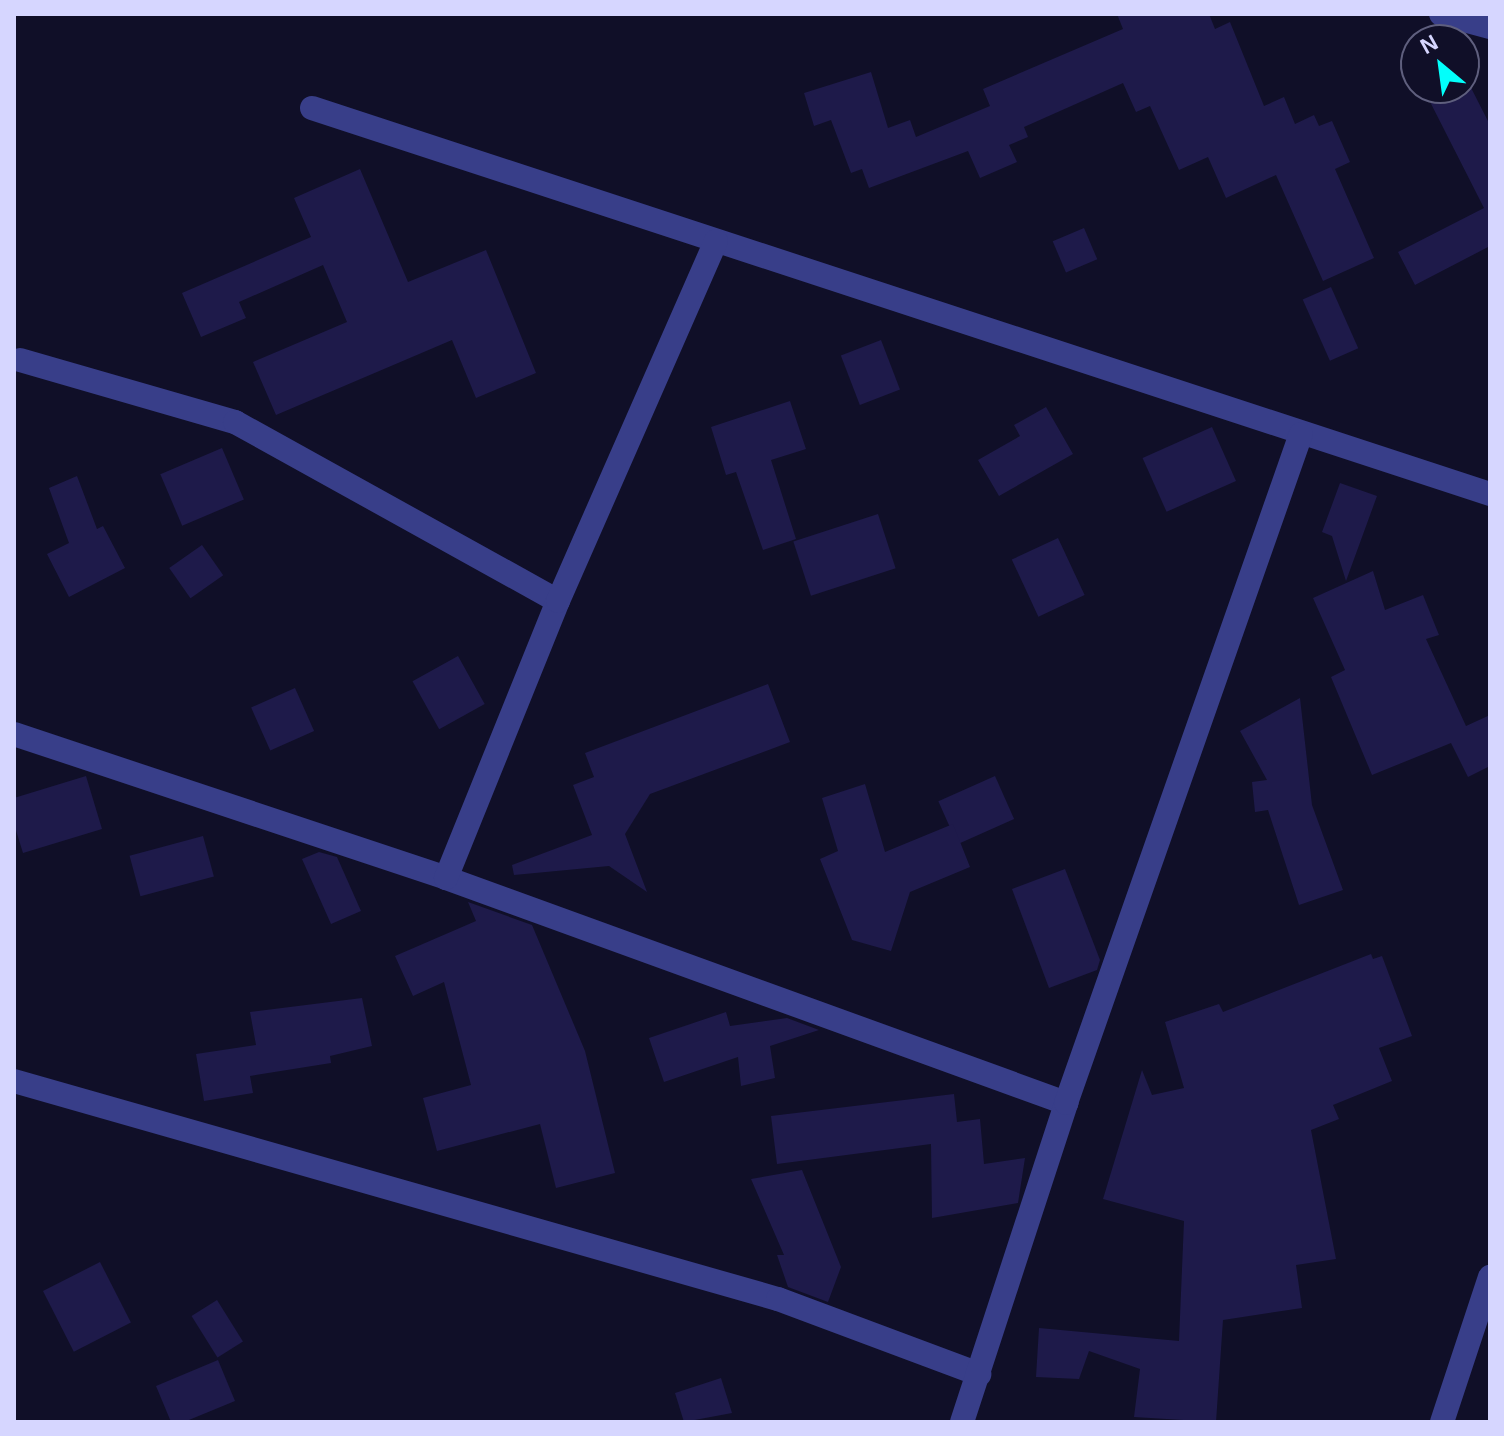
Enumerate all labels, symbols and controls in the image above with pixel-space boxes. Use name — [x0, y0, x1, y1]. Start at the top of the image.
north arrow — [1400, 24, 1480, 104]
text: N — [1416, 30, 1442, 59]

